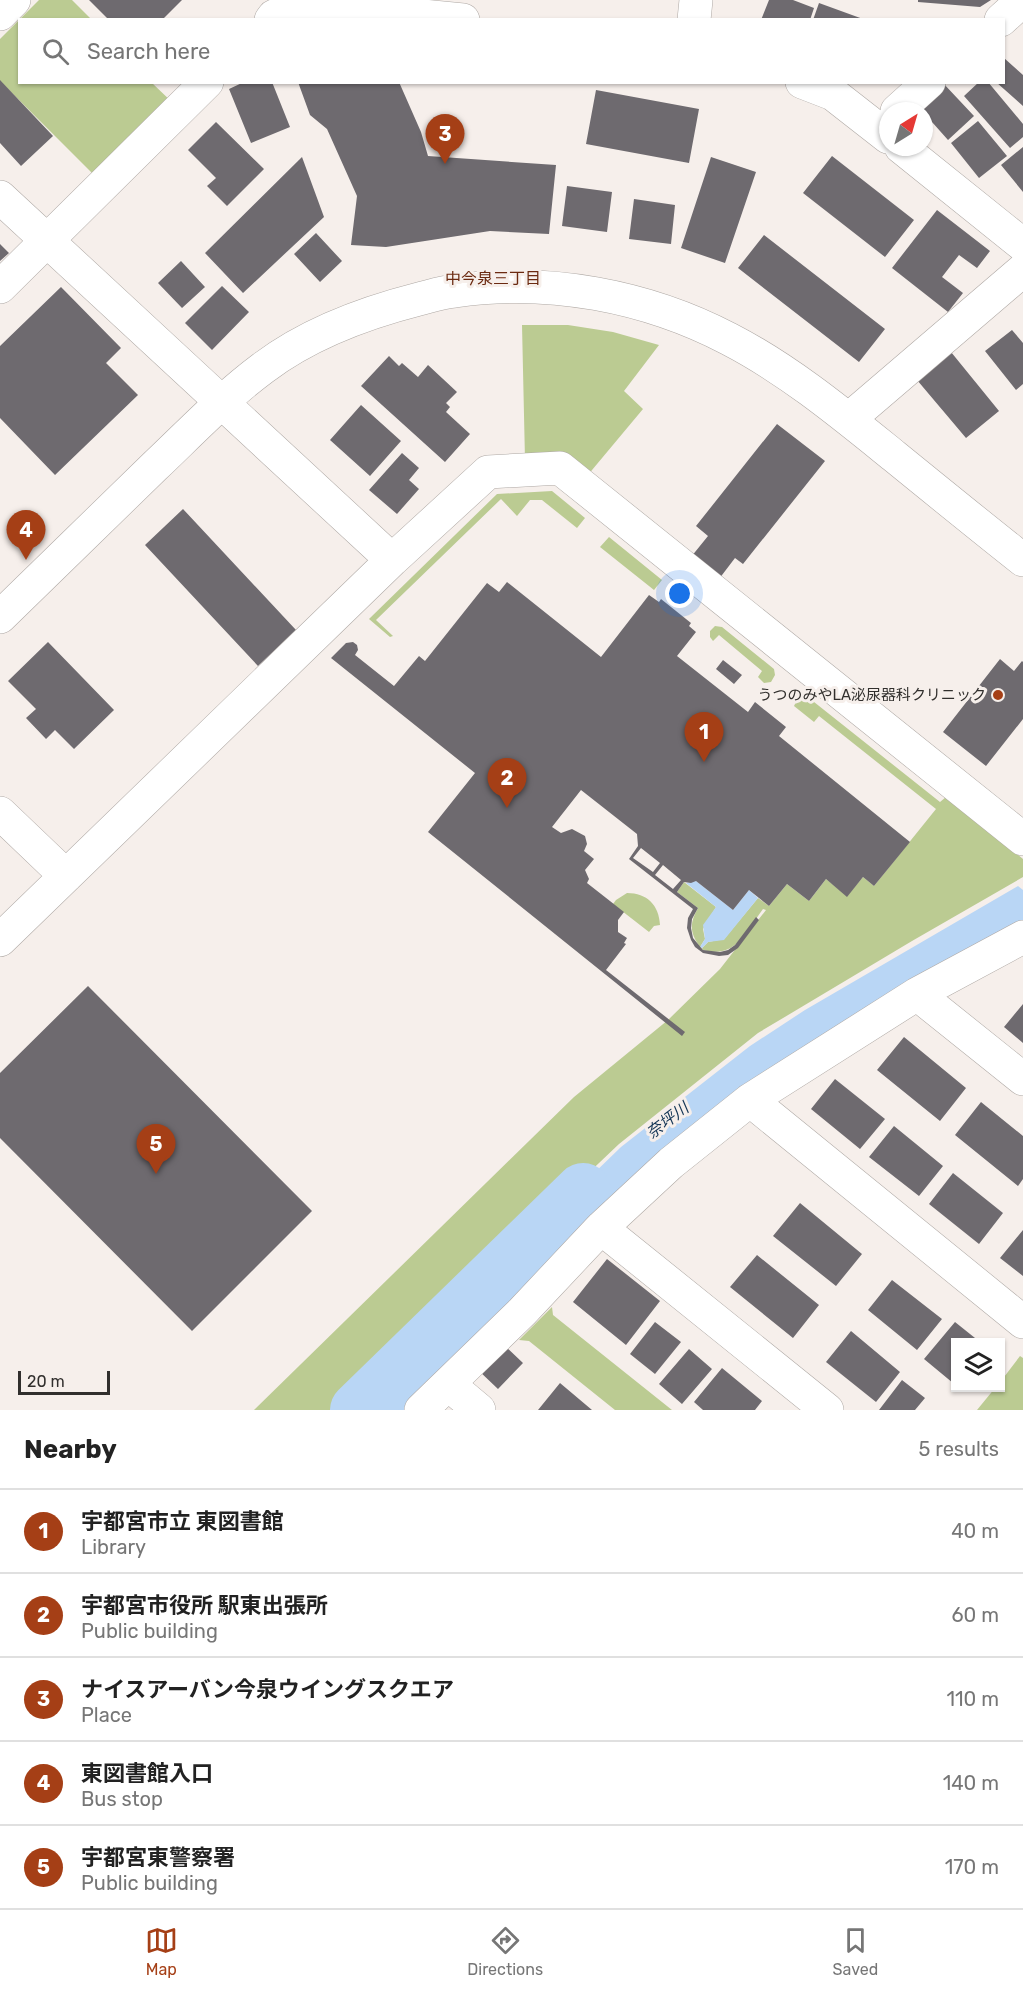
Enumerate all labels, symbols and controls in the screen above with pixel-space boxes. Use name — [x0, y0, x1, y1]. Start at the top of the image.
search box — [18, 18, 1005, 84]
icon: search — [39, 35, 72, 68]
text: Search here — [87, 38, 210, 65]
north arrow — [879, 102, 933, 156]
pin: 3 — [426, 114, 464, 164]
district label: 中今泉三丁目 — [445, 269, 541, 288]
pin: 4 — [6, 510, 46, 560]
your location — [665, 579, 694, 608]
place label: うつのみやLA泌尿器科クリニック — [758, 686, 986, 704]
marker: うつのみやLA泌尿器科クリニック — [991, 688, 1005, 702]
pin: 1 — [684, 712, 724, 762]
pin: 2 — [488, 758, 526, 808]
water label: 奈坪川 — [642, 1097, 694, 1142]
pin: 5 — [136, 1124, 176, 1174]
map controls — [951, 1338, 1005, 1392]
button: layers — [951, 1338, 1005, 1392]
scale bar — [18, 1368, 110, 1396]
text: 20 m — [27, 1372, 65, 1391]
text: Nearby — [24, 1434, 117, 1465]
text: 5 results — [918, 1437, 999, 1461]
text: 宇都宮市立 東図書館 — [81, 1508, 284, 1535]
text: 1 — [39, 1519, 48, 1543]
text: 40 m — [951, 1519, 999, 1543]
text: Library — [81, 1535, 146, 1559]
text: 宇都宮市役所 駅東出張所 — [81, 1592, 328, 1619]
text: 2 — [37, 1603, 50, 1627]
text: 60 m — [952, 1603, 999, 1627]
text: Public building — [81, 1619, 218, 1643]
text: ナイスアーバン今泉ウイングスクエア — [81, 1676, 454, 1703]
text: 3 — [37, 1687, 50, 1711]
text: 110 m — [947, 1687, 999, 1711]
text: Place — [81, 1703, 132, 1727]
text: 東図書館入口 — [81, 1760, 213, 1787]
text: 4 — [37, 1771, 50, 1795]
text: 140 m — [943, 1771, 999, 1795]
text: Bus stop — [81, 1787, 163, 1811]
text: 宇都宮東警察署 — [81, 1844, 235, 1871]
text: 5 — [37, 1855, 50, 1879]
text: 170 m — [945, 1855, 999, 1879]
text: Public building — [81, 1871, 218, 1895]
tab: Map — [145, 1924, 178, 1979]
tab: Directions — [467, 1924, 543, 1979]
tab: Saved — [833, 1924, 878, 1979]

